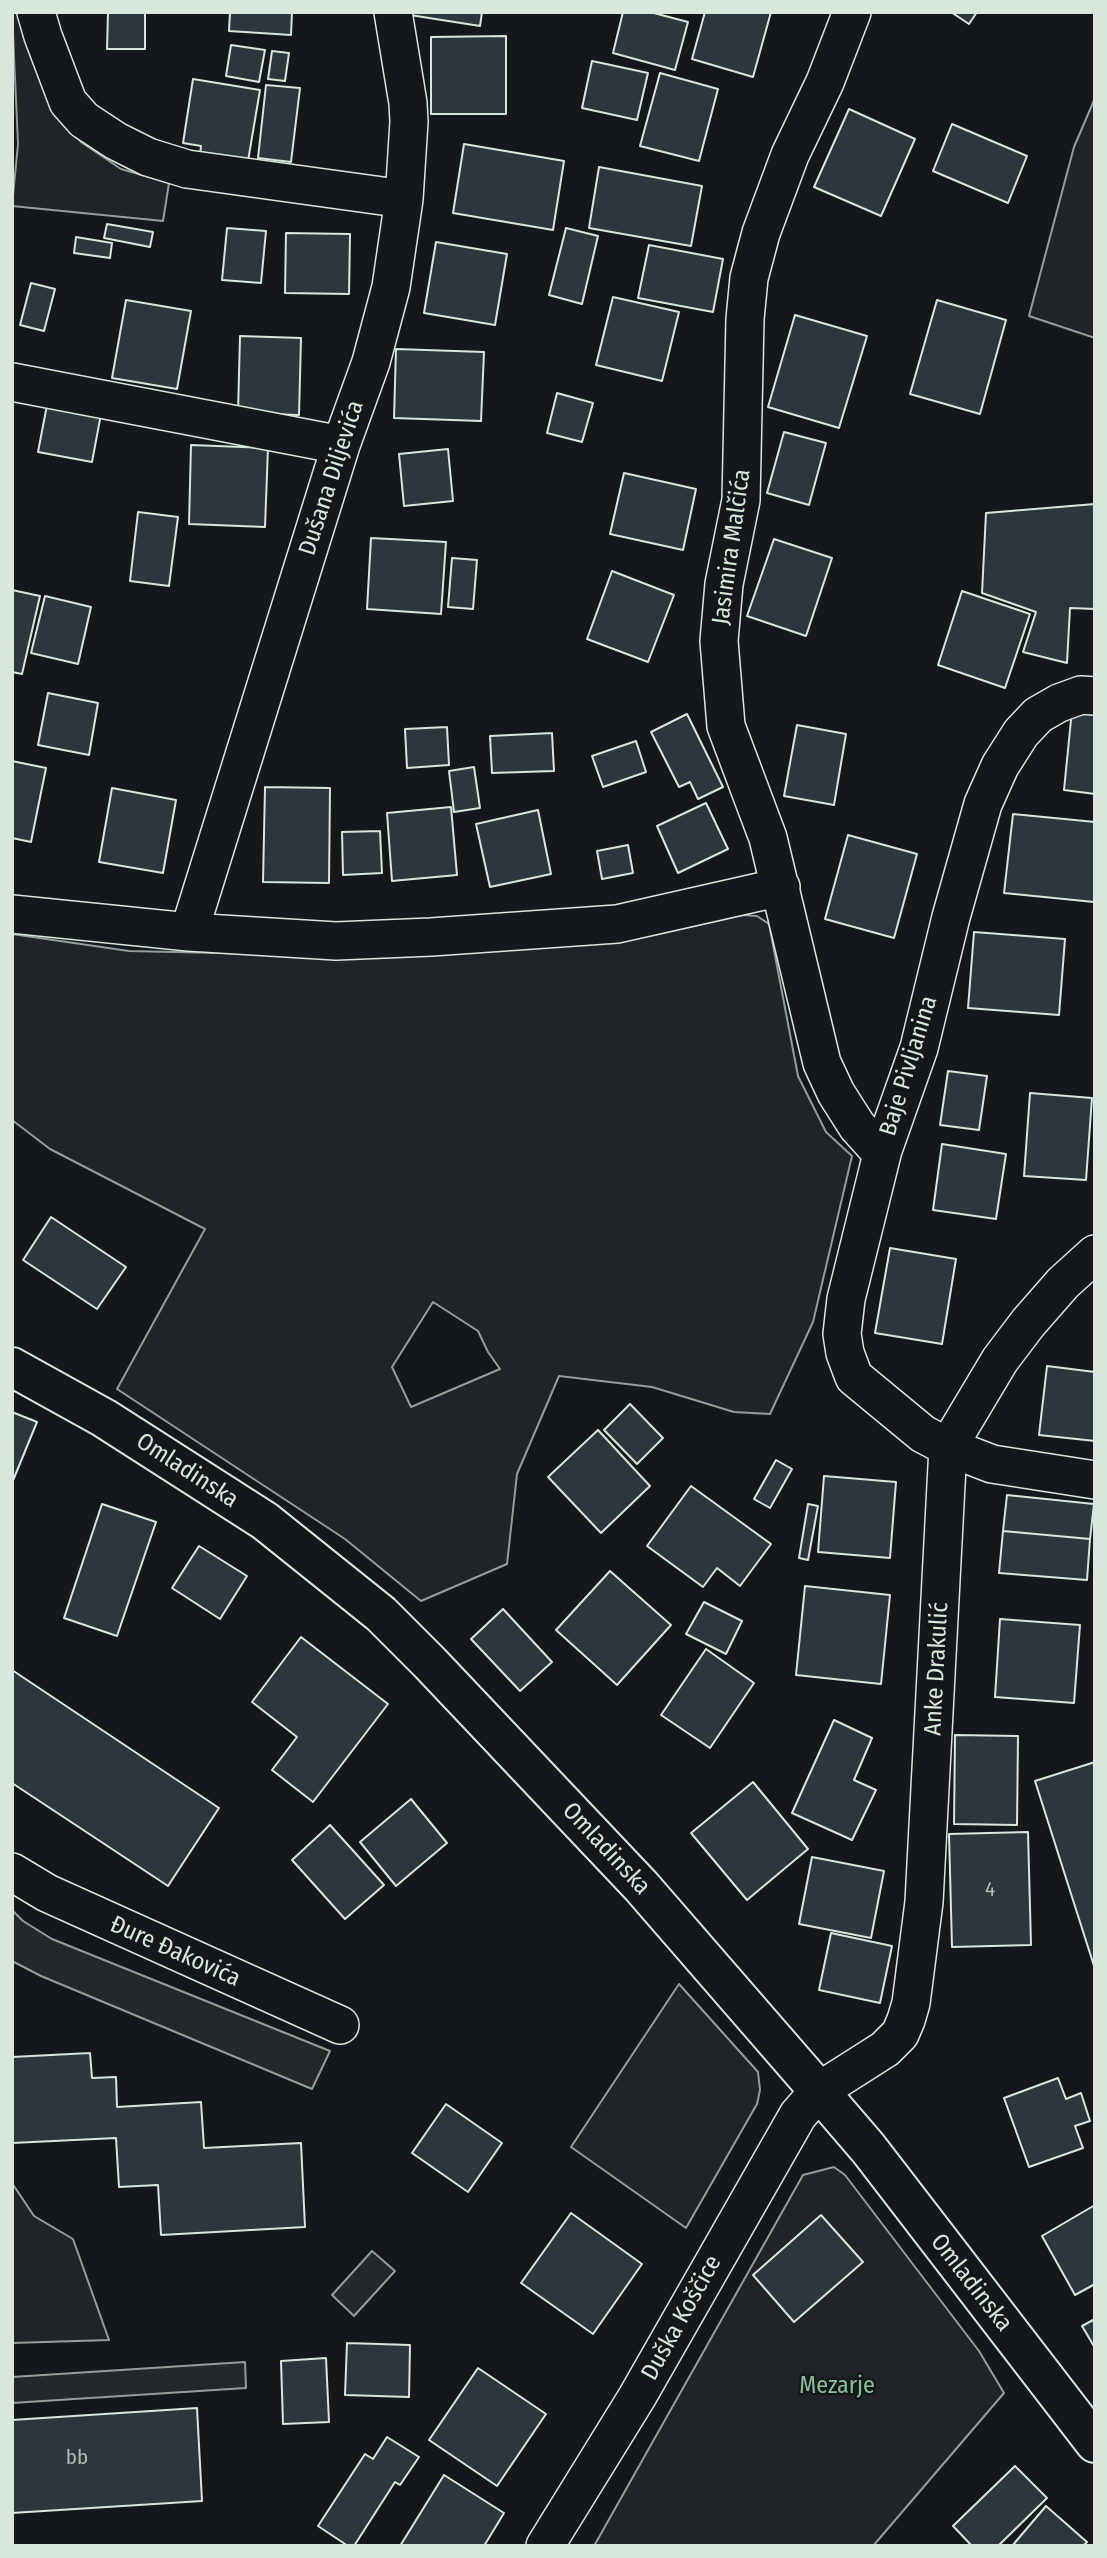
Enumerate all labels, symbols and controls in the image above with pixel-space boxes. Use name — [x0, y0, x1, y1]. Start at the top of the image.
street label: Dušana Diljevića — [293, 397, 371, 559]
street label: Jasimira Malčića — [707, 467, 757, 627]
street label: Baje Pivljanina — [874, 993, 944, 1139]
street label: Omladinska — [131, 1427, 243, 1515]
street label: Anke Drakulić — [919, 1602, 955, 1736]
street label: Omladinska — [556, 1797, 656, 1901]
house number: 4 — [985, 1877, 995, 1903]
street label: Đure Đakovića — [105, 1910, 245, 1994]
street label: Omladinska — [924, 2228, 1018, 2338]
street label: Duška Koščice — [636, 2251, 728, 2385]
park label: Mezarje — [799, 2372, 875, 2400]
house number: bb — [66, 2445, 88, 2471]

